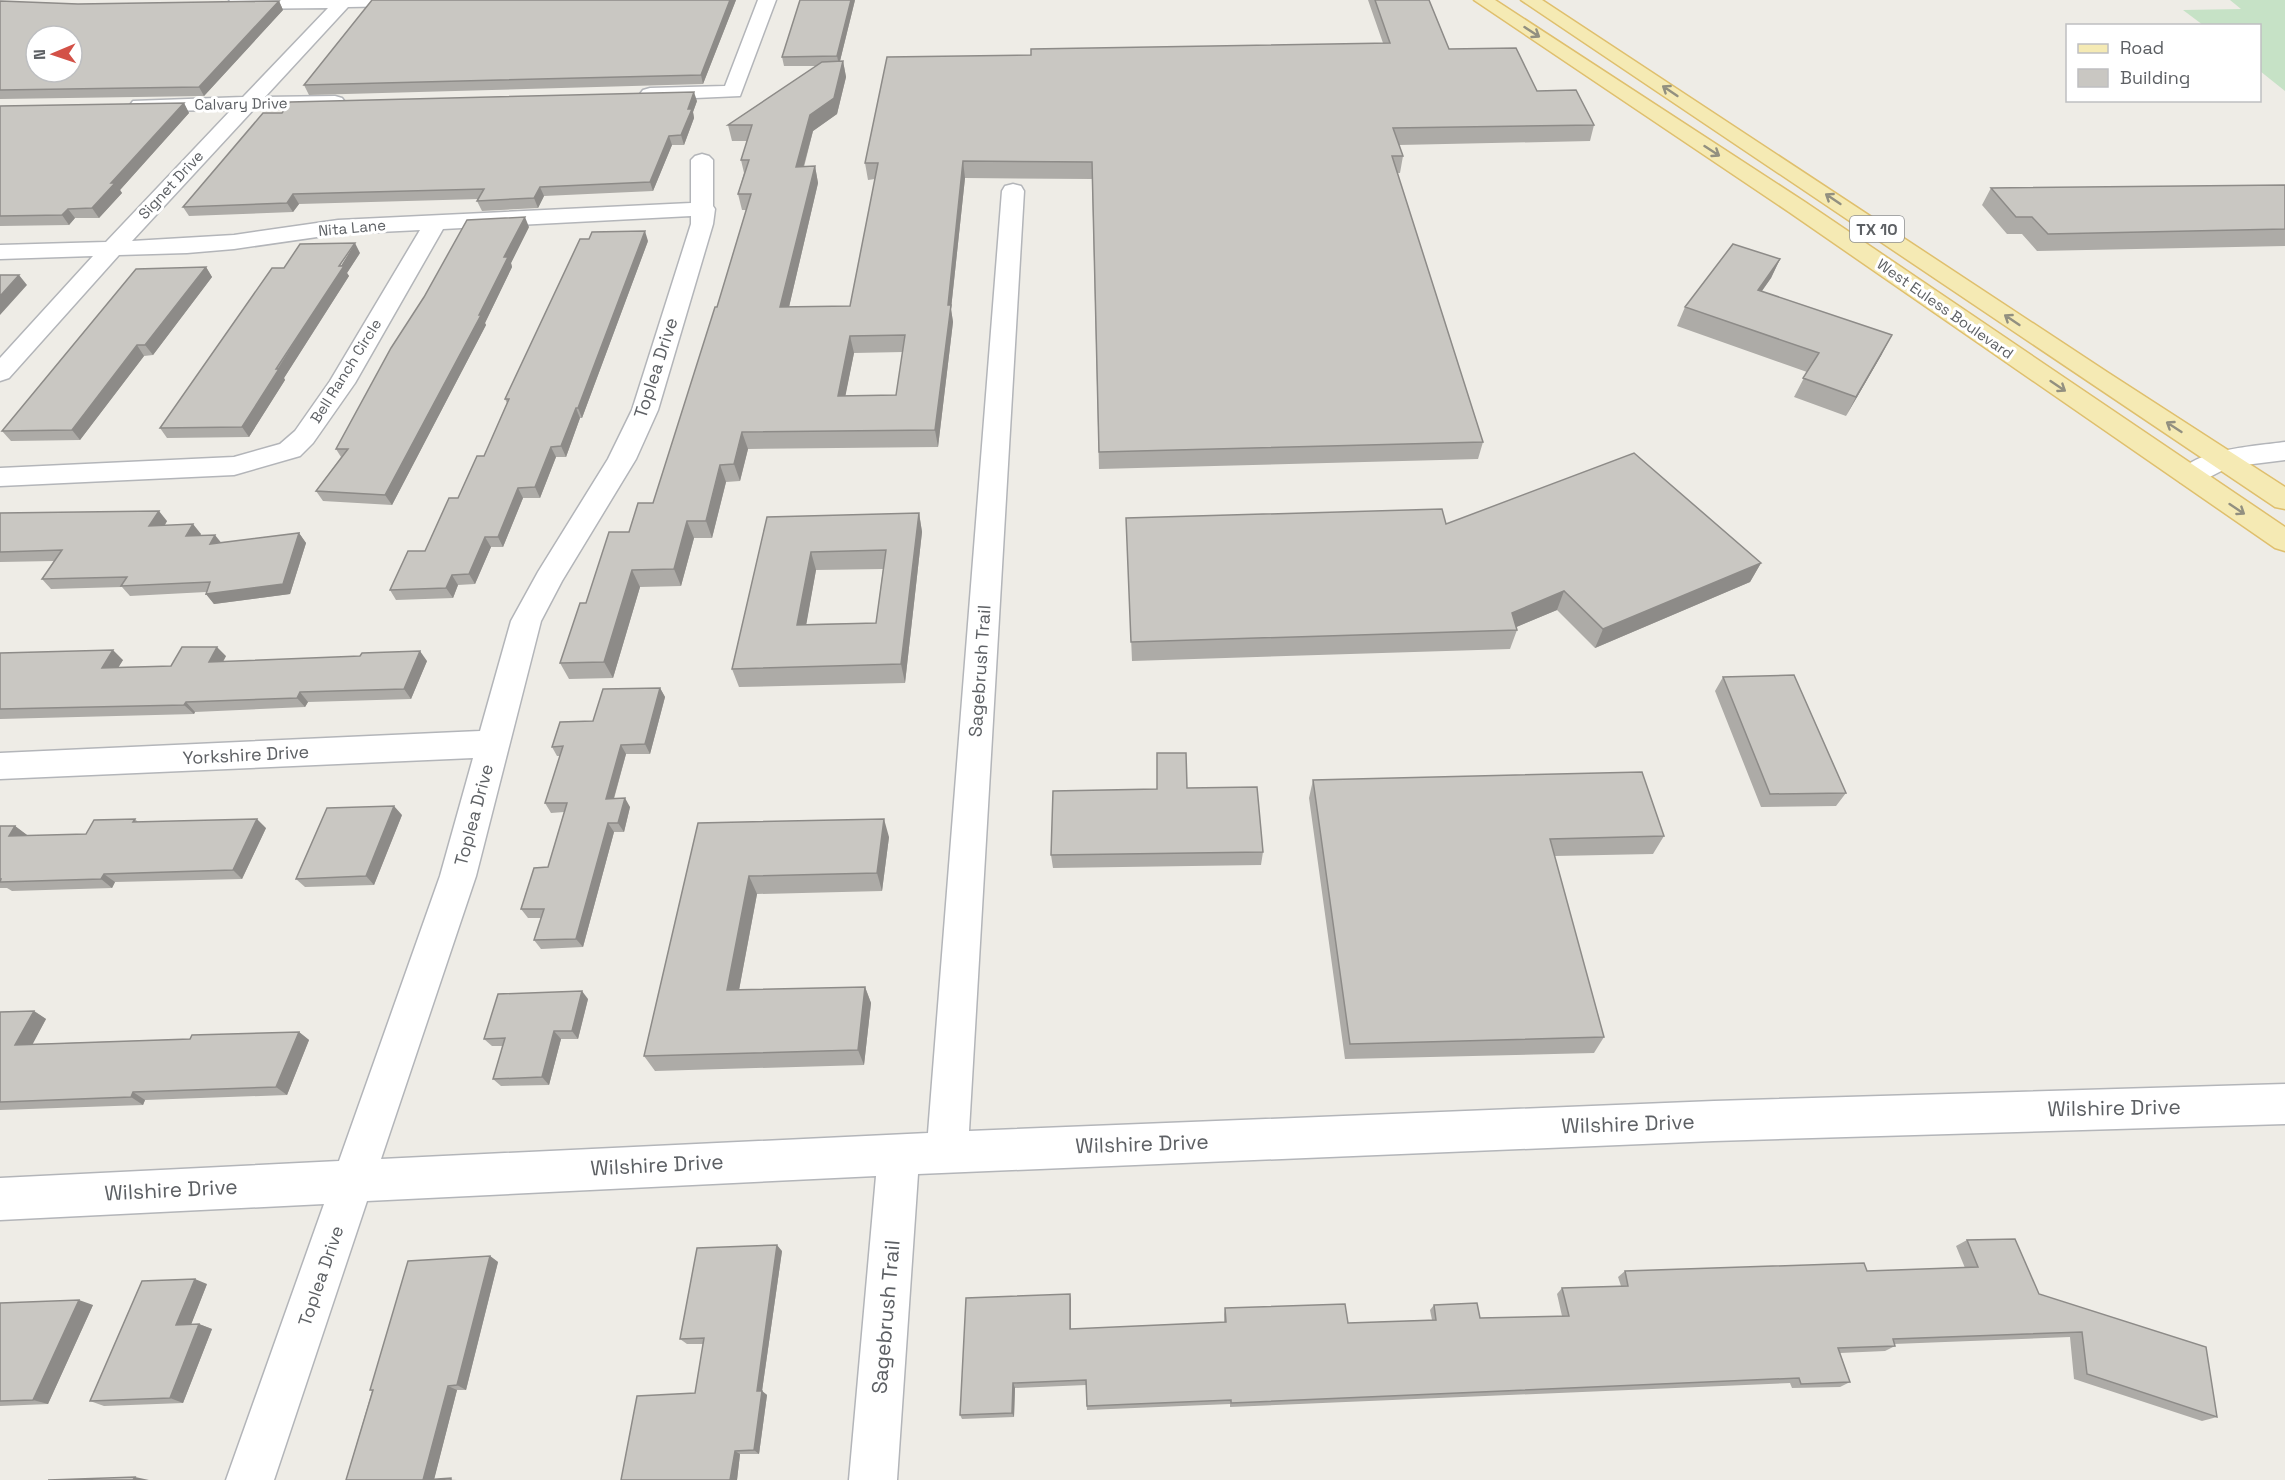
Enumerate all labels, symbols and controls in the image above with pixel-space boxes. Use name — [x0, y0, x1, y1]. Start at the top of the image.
north arrow — [24, 24, 84, 84]
legend — [2066, 24, 2261, 102]
one-way arrow — [1523, 26, 1540, 38]
text: Road — [2120, 36, 2164, 59]
text: N — [29, 49, 50, 60]
text: Building — [2120, 66, 2190, 89]
one-way arrow — [1663, 85, 1679, 97]
street label: Calvary Drive — [194, 93, 288, 114]
one-way arrow — [1704, 145, 1720, 157]
street label: Signet Drive — [134, 146, 207, 223]
one-way arrow — [1825, 193, 1841, 205]
street label: Nita Lane — [317, 215, 387, 240]
road number: TX 10 — [1850, 216, 1904, 242]
street label: West Euless Boulevard — [1873, 254, 2017, 363]
one-way arrow — [2004, 314, 2020, 326]
street label: Bell Ranch Circle — [306, 315, 385, 426]
street label: Toplea Drive — [628, 315, 683, 421]
one-way arrow — [2050, 380, 2066, 392]
one-way arrow — [2166, 421, 2183, 433]
one-way arrow — [2229, 503, 2245, 515]
street label: Sagebrush Trail — [963, 604, 996, 738]
street label: Yorkshire Drive — [182, 740, 310, 769]
street label: Toplea Drive — [449, 761, 498, 868]
street label: Wilshire Drive — [2047, 1093, 2181, 1122]
street label: Wilshire Drive — [1561, 1108, 1695, 1139]
street label: Wilshire Drive — [1075, 1128, 1209, 1159]
street label: Wilshire Drive — [590, 1148, 724, 1181]
street label: Wilshire Drive — [104, 1173, 238, 1206]
street label: Toplea Drive — [293, 1223, 348, 1329]
street label: Sagebrush Trail — [865, 1239, 906, 1395]

